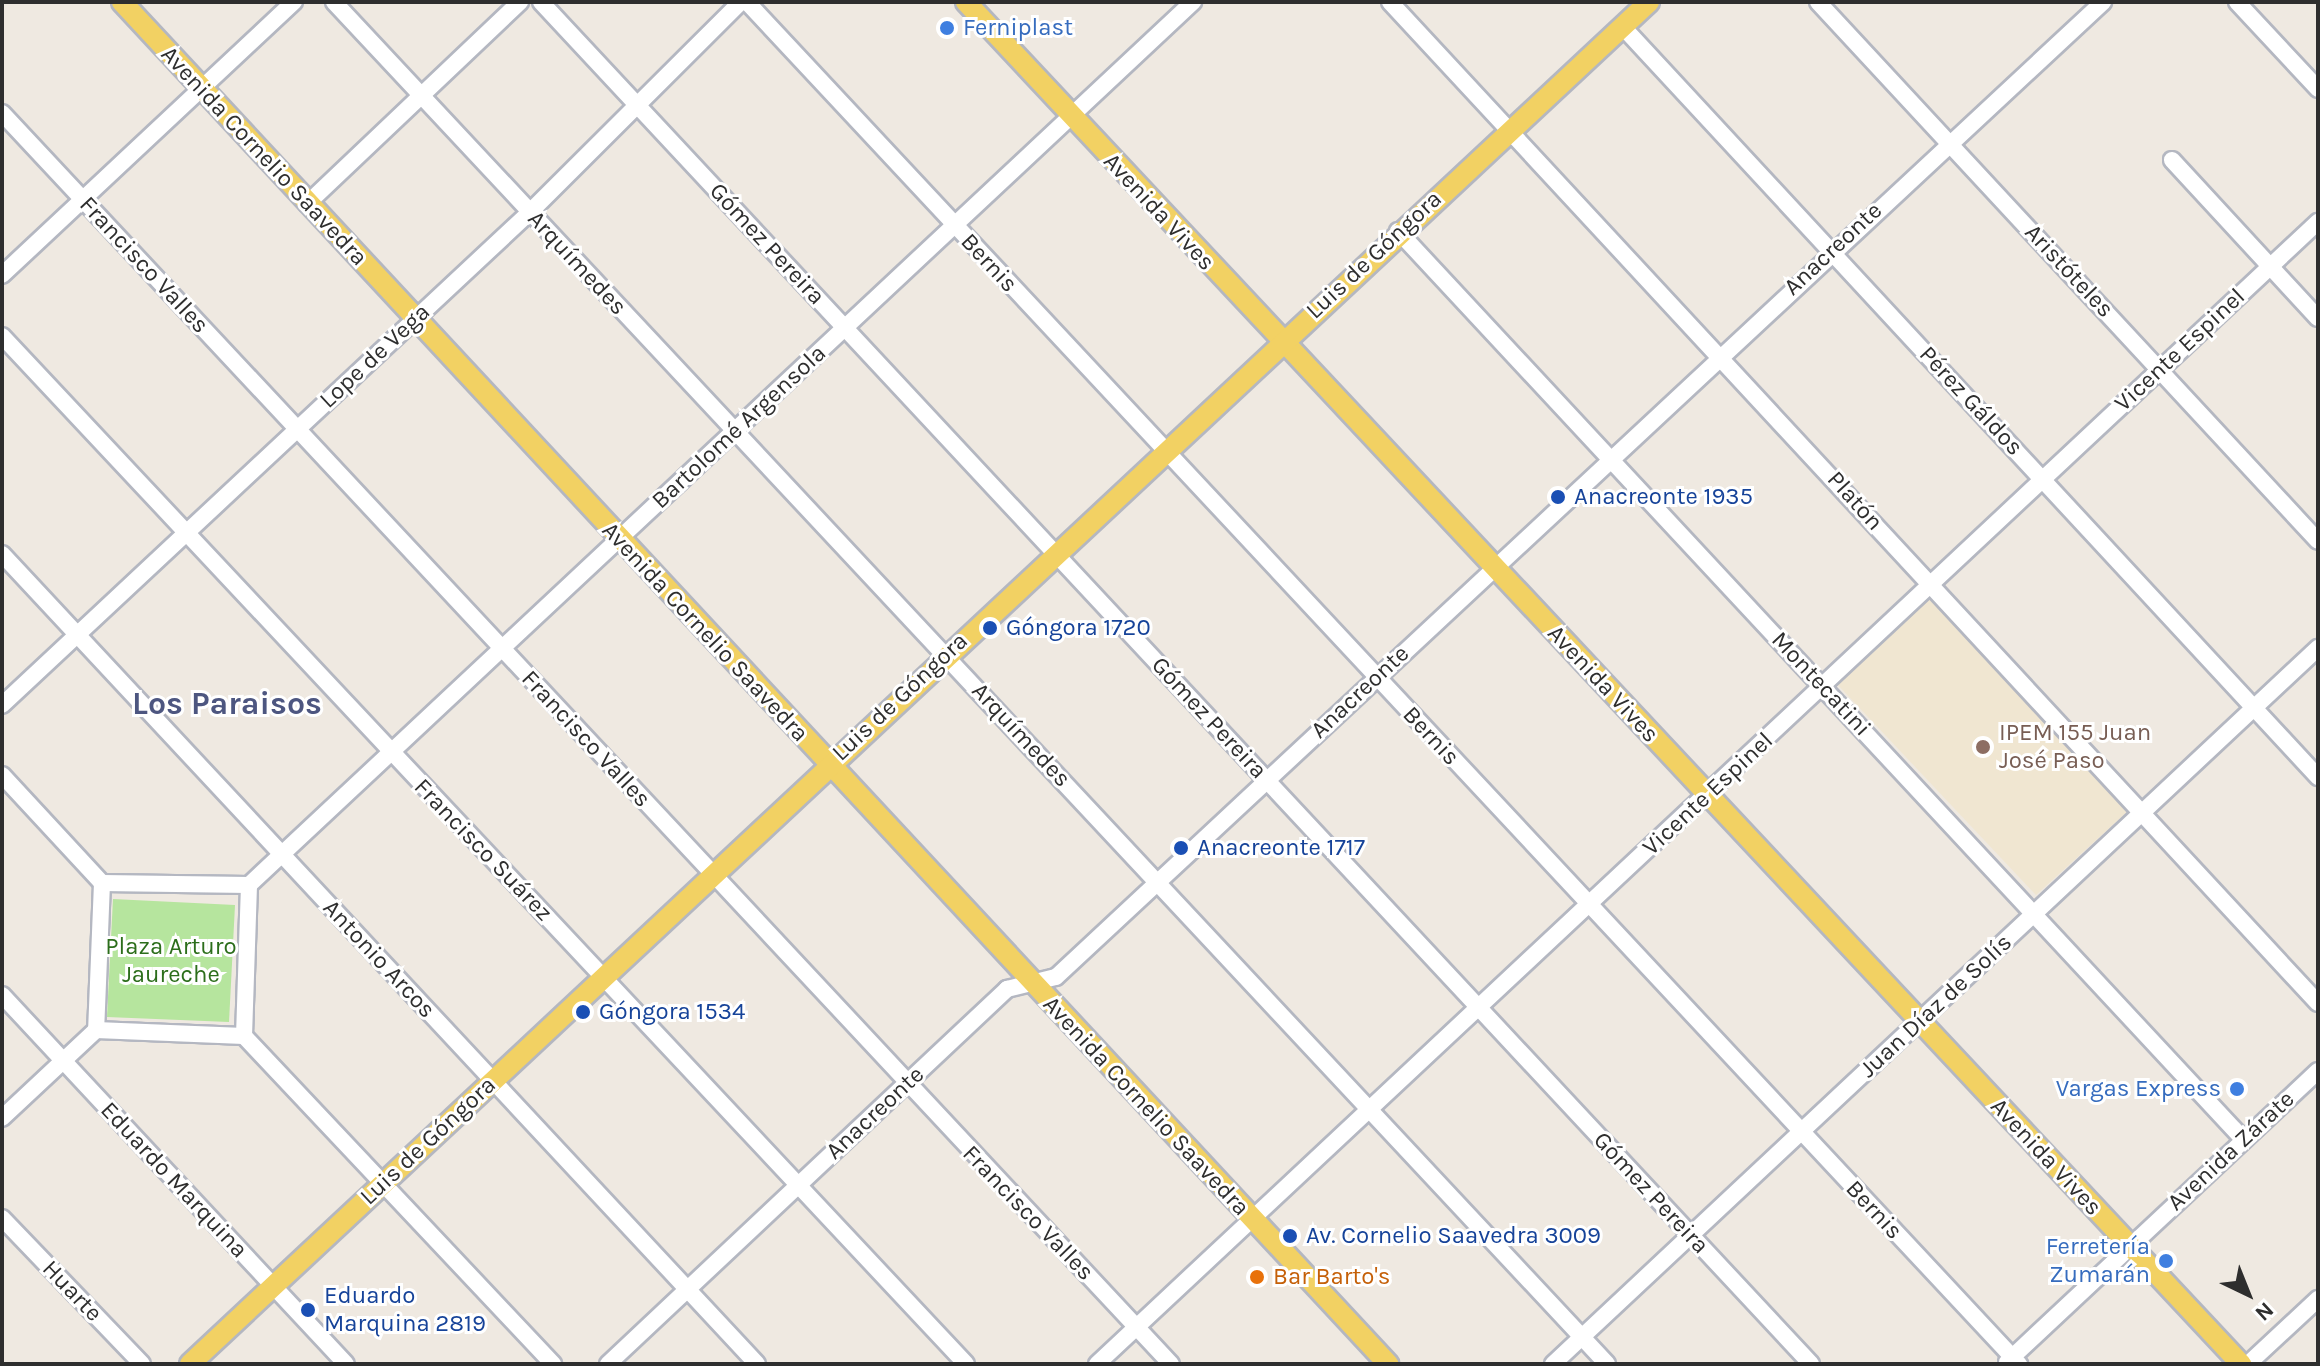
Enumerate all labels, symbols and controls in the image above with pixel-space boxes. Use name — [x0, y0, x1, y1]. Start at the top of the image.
place label: Ferniplast — [963, 14, 1073, 42]
marker: Ferniplast — [938, 19, 956, 37]
street label: Avenida Cornelio Saavedra — [155, 40, 373, 272]
street label: Avenida Vives — [1097, 147, 1221, 277]
street label: Gómez Pereira — [703, 177, 831, 311]
street label: Luis de Góngora — [1300, 185, 1448, 325]
street label: Francisco Valles — [73, 191, 215, 339]
street label: Anacreonte — [1778, 196, 1888, 302]
street label: Arquímedes — [521, 205, 633, 321]
street label: Aristóteles — [2018, 218, 2120, 324]
street label: Bernis — [955, 228, 1023, 298]
street label: Vicente Espinel — [2109, 282, 2251, 418]
street label: Lope de Vega — [314, 298, 436, 414]
street label: Bartolomé Argensola — [646, 339, 832, 515]
street label: Pérez Gáldos — [1913, 340, 2029, 462]
street label: Platón — [1821, 465, 1889, 537]
place label: Anacreonte 1935 — [1574, 483, 1753, 511]
marker: Anacreonte 1935 — [1549, 488, 1567, 506]
street label: Avenida Cornelio Saavedra — [596, 516, 814, 748]
place label: Góngora 1720 — [1006, 614, 1151, 642]
marker: Góngora 1720 — [981, 619, 999, 637]
street label: Avenida Vives — [1541, 619, 1665, 749]
street label: Montecatini — [1765, 626, 1877, 742]
street label: Luis de Góngora — [826, 627, 974, 767]
street label: Anacreonte — [1305, 639, 1415, 745]
street label: Gómez Pereira — [1145, 651, 1273, 785]
street label: Francisco Valles — [515, 665, 657, 813]
street label: Arquímedes — [965, 677, 1077, 793]
district label: Los Paraisos — [132, 685, 322, 723]
street label: Bernis — [1397, 701, 1465, 771]
place label: IPEM 155 Juan José Paso — [1999, 719, 2151, 775]
street label: Vicente Espinel — [1637, 726, 1779, 862]
marker: IPEM 155 Juan José Paso — [1974, 738, 1992, 756]
street label: Francisco Suárez — [408, 773, 558, 927]
place label: Anacreonte 1717 — [1197, 834, 1365, 862]
marker: Anacreonte 1717 — [1172, 839, 1190, 857]
street label: Antonio Arcos — [317, 894, 441, 1024]
street label: Juan Díaz de Solís — [1854, 928, 2018, 1084]
park label: Plaza Arturo Jaureche — [105, 933, 237, 989]
street label: Avenida Cornelio Saavedra — [1037, 990, 1255, 1222]
place label: Góngora 1534 — [599, 998, 745, 1026]
marker: Góngora 1534 — [574, 1003, 592, 1021]
street label: Anacreonte — [820, 1060, 930, 1166]
street label: Luis de Góngora — [354, 1071, 502, 1211]
place label: Vargas Express — [2056, 1075, 2221, 1103]
marker: Vargas Express — [2228, 1080, 2246, 1098]
street label: Avenida Zárate — [2162, 1085, 2300, 1217]
street label: Avenida Vives — [1984, 1092, 2108, 1222]
street label: Eduardo Marquina — [94, 1096, 254, 1264]
street label: Gómez Pereira — [1587, 1126, 1715, 1260]
street label: Francisco Valles — [956, 1139, 1100, 1287]
street label: Bernis — [1840, 1175, 1908, 1245]
place label: Av. Cornelio Saavedra 3009 — [1306, 1222, 1601, 1250]
marker: Av. Cornelio Saavedra 3009 — [1281, 1227, 1299, 1245]
place label: Ferretería Zumarán — [2046, 1233, 2150, 1289]
marker: Ferretería Zumarán — [2157, 1252, 2175, 1270]
street label: Huarte — [36, 1254, 108, 1328]
north arrow — [2208, 1254, 2288, 1334]
place label: Bar Barto's — [1273, 1263, 1390, 1291]
marker: Bar Barto's — [1248, 1268, 1266, 1286]
place label: Eduardo Marquina 2819 — [324, 1282, 486, 1338]
text: N — [2250, 1297, 2279, 1326]
marker: Eduardo Marquina 2819 — [299, 1301, 317, 1319]

